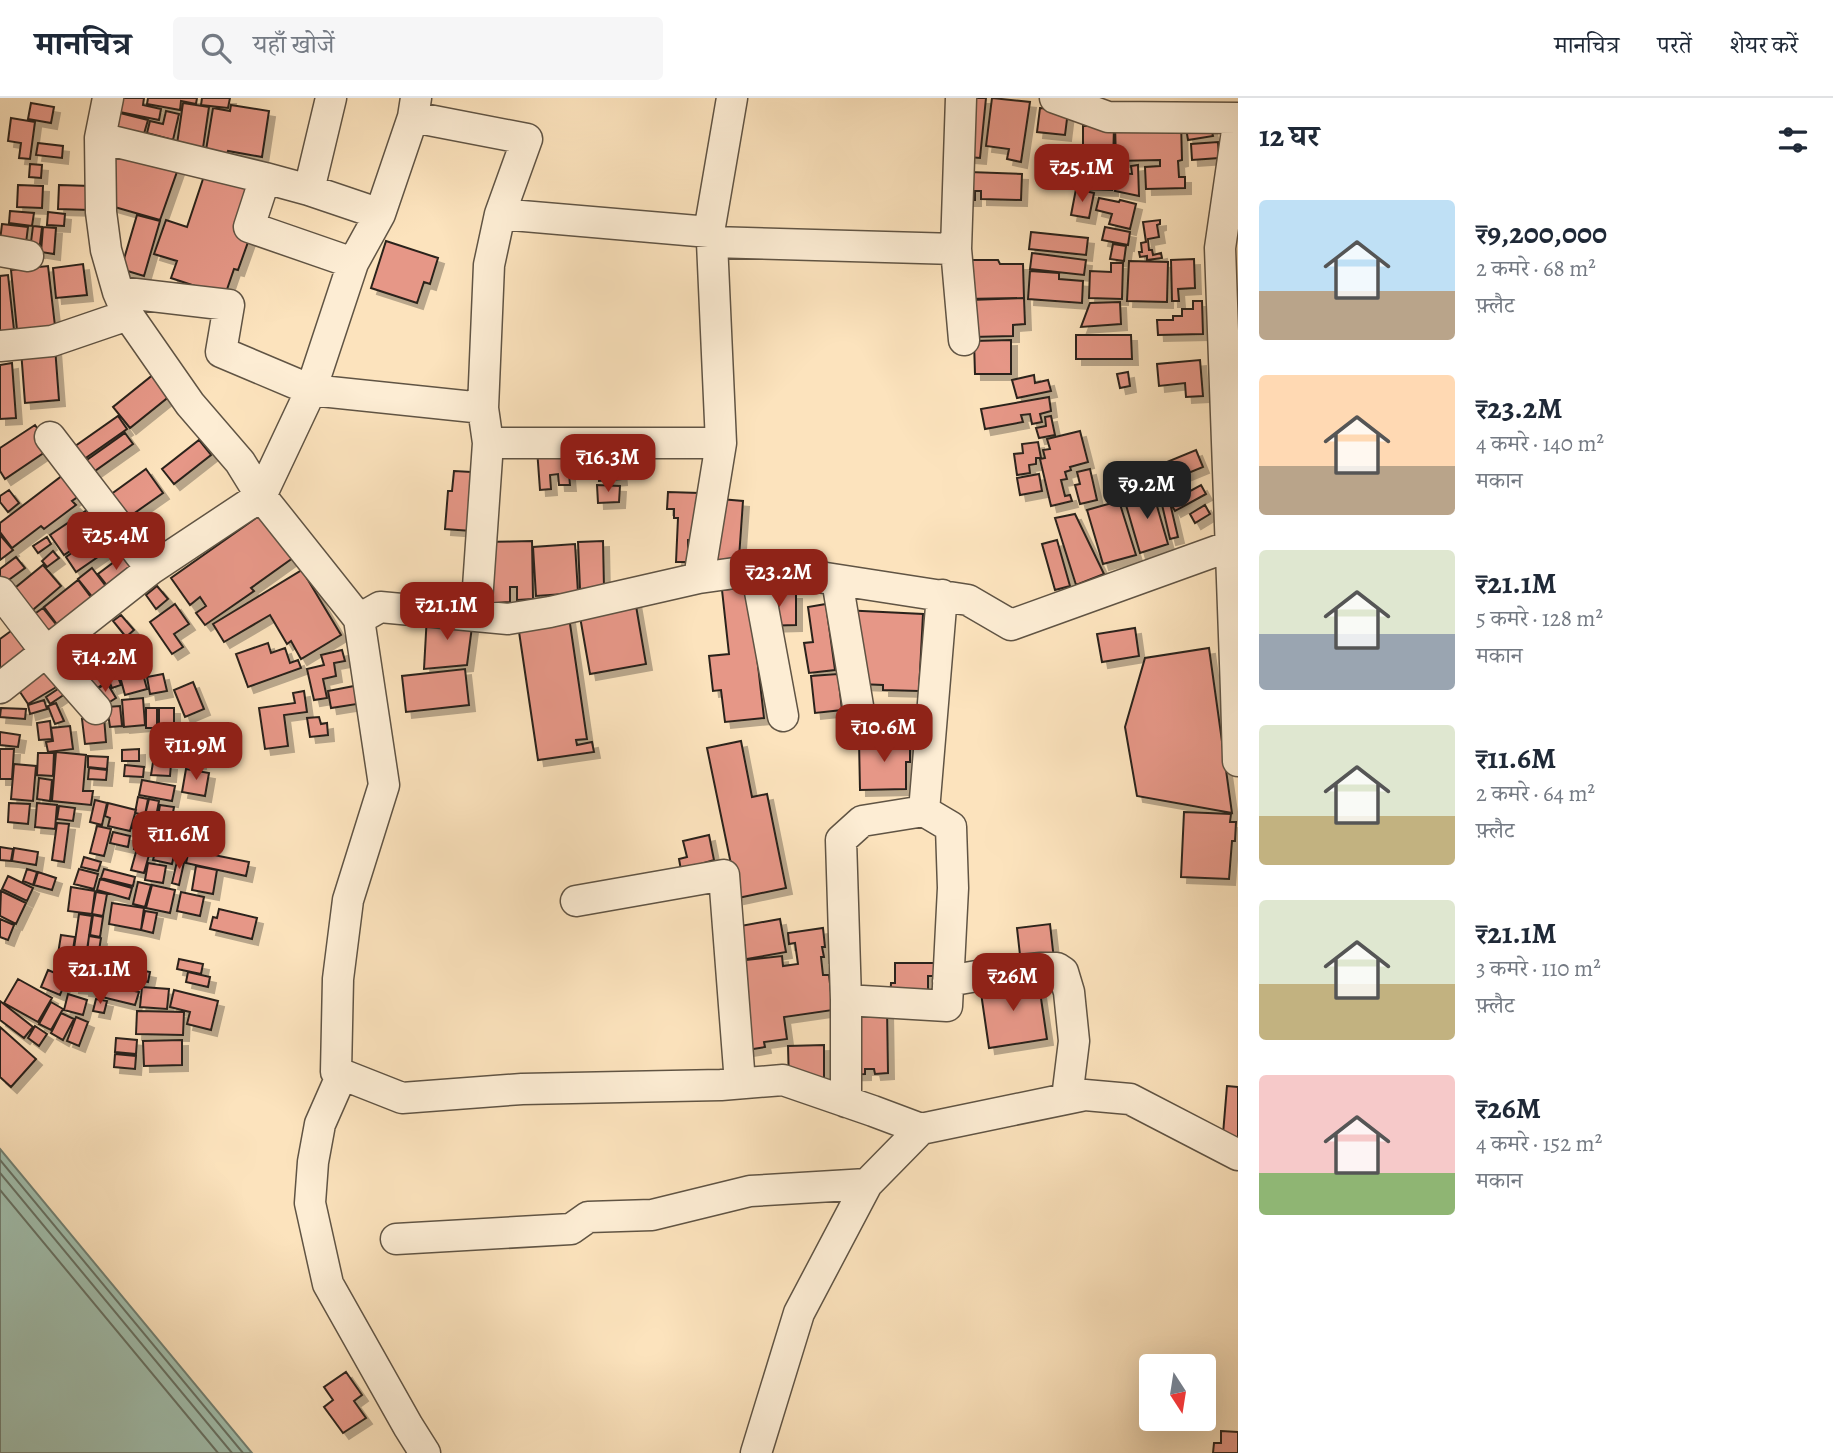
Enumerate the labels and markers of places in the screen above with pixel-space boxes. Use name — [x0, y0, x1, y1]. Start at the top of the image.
pin: ₹25.1M — [1025, 144, 1139, 204]
pin: ₹16.3M — [551, 434, 665, 494]
pin: ₹9.2M — [1098, 462, 1196, 521]
pin: ₹25.4M — [59, 512, 173, 572]
pin: ₹23.2M — [722, 550, 836, 609]
pin: ₹21.1M — [390, 582, 504, 642]
pin: ₹14.2M — [48, 634, 162, 694]
pin: ₹10.6M — [827, 704, 941, 764]
pin: ₹11.9M — [139, 722, 253, 782]
pin: ₹11.6M — [122, 812, 236, 871]
pin: ₹21.1M — [43, 946, 157, 1006]
pin: ₹26M — [972, 954, 1054, 1013]

